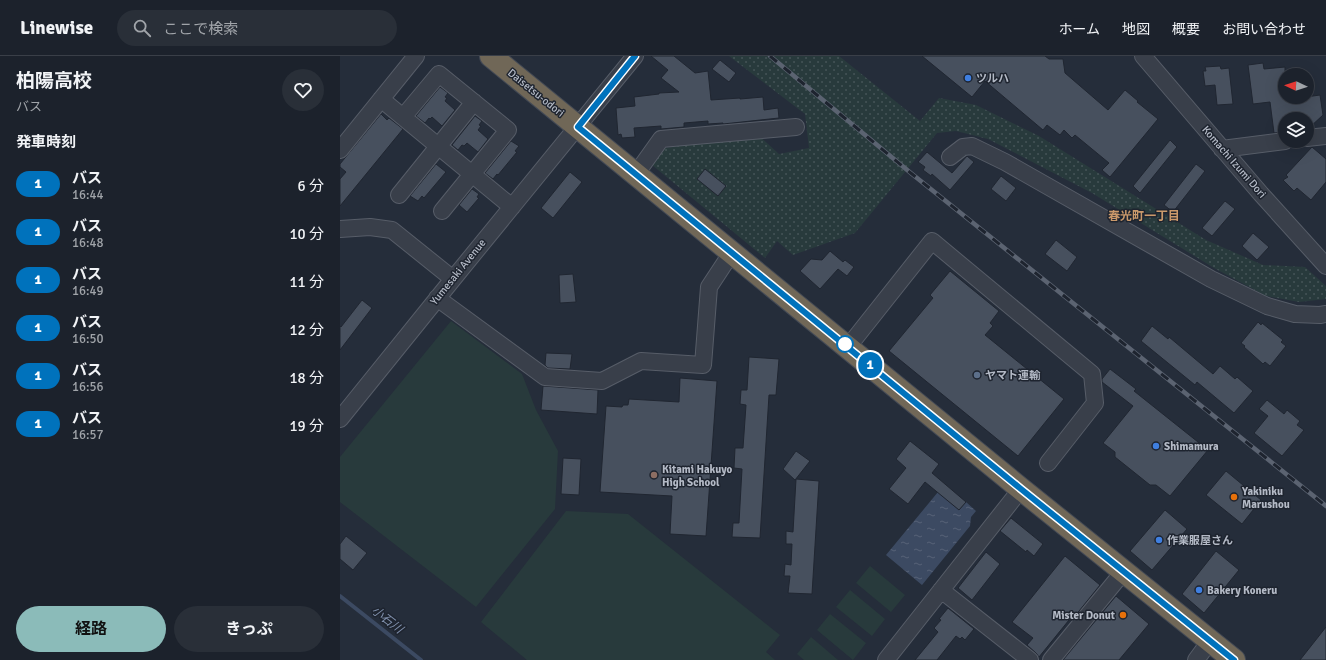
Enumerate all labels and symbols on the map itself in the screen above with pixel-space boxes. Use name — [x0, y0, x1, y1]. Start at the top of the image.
street label: Daisetsu-odori — [505, 66, 567, 120]
north arrow — [1278, 68, 1314, 104]
place label: ツルハ — [976, 72, 1009, 85]
marker: ツルハ — [963, 73, 973, 83]
street label: Komachi Izumi Dori — [1199, 123, 1269, 201]
district label: 春光町一丁目 — [1108, 209, 1180, 224]
street label: Yumesaki Avenue — [427, 236, 489, 308]
unlabelled marker — [836, 335, 854, 353]
line badge: 1 — [857, 352, 883, 378]
place label: ヤマト運輸 — [985, 369, 1041, 382]
marker: ヤマト運輸 — [972, 370, 982, 380]
place label: Shimamura — [1164, 440, 1219, 453]
marker: Shimamura — [1151, 441, 1161, 451]
place label: Kitami Hakuyo High School — [662, 463, 733, 489]
marker: Kitami Hakuyo High School — [649, 470, 659, 480]
place label: Yakiniku Marushou — [1241, 485, 1290, 511]
marker: Yakiniku Marushou — [1229, 492, 1239, 502]
place label: 作業服屋さん — [1167, 534, 1233, 547]
marker: 作業服屋さん — [1154, 535, 1164, 545]
place label: Bakery Koneru — [1207, 584, 1277, 597]
marker: Bakery Koneru — [1194, 585, 1204, 595]
water label: 小石川 — [368, 603, 407, 638]
place label: Mister Donut — [1052, 609, 1115, 622]
marker: Mister Donut — [1118, 610, 1128, 620]

